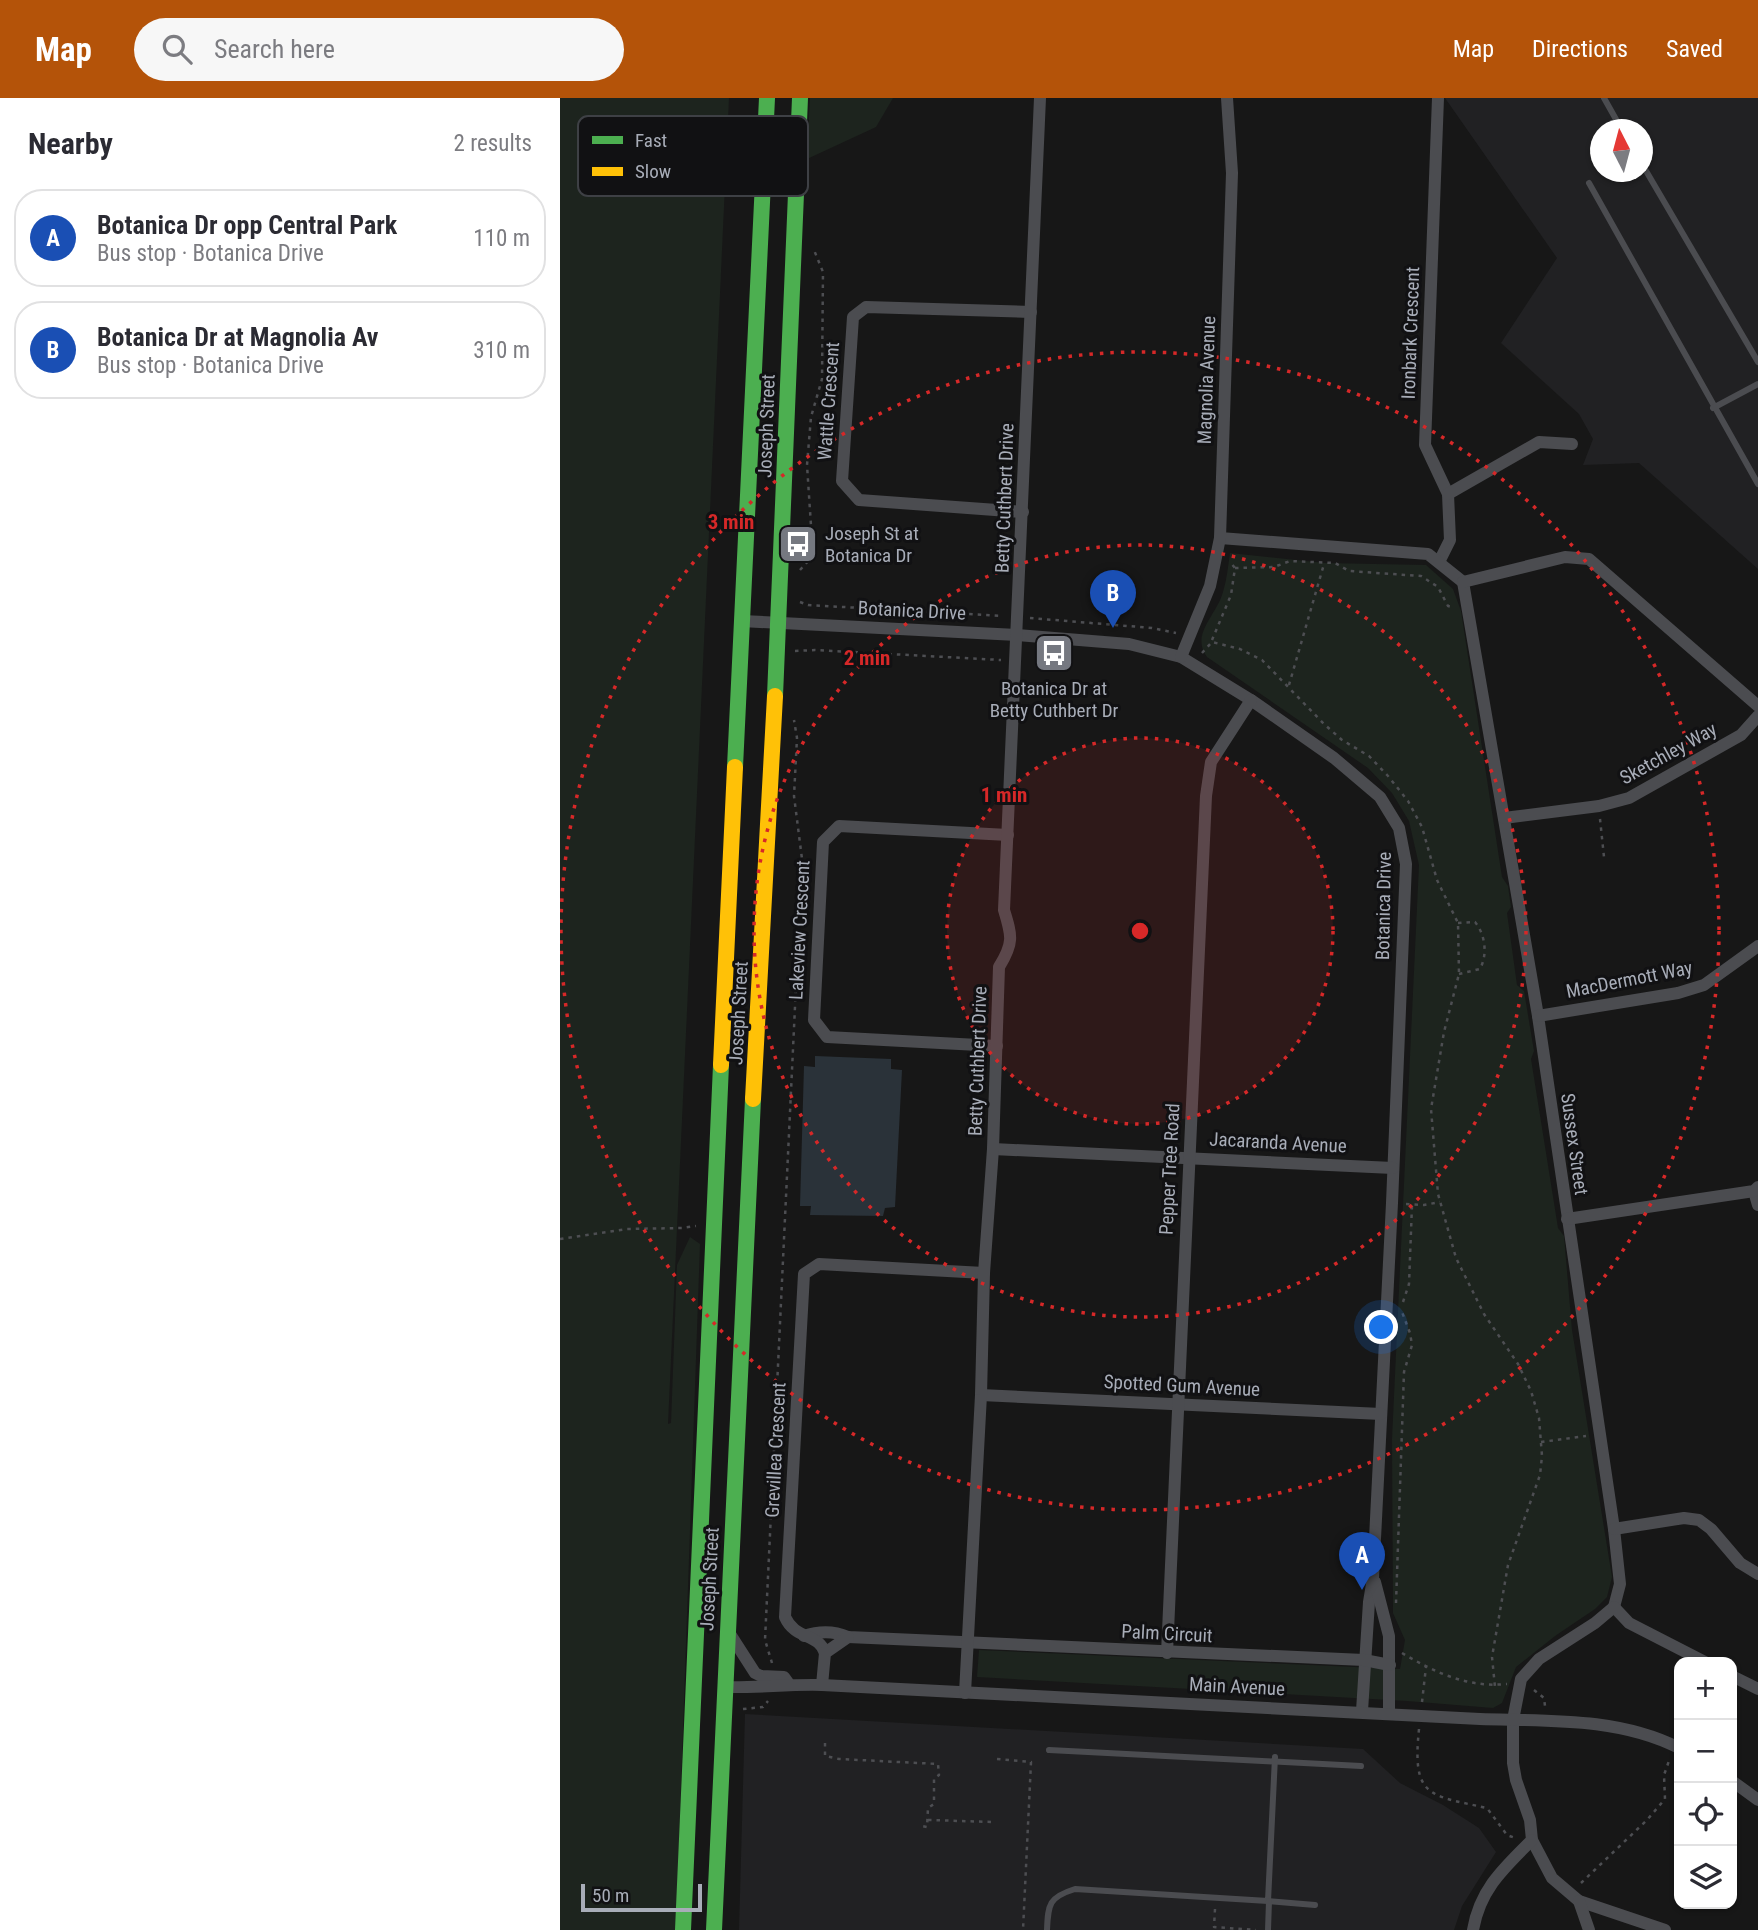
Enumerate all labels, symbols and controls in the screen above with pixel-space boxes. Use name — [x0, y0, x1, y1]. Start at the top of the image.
search box — [134, 18, 624, 81]
text: Map — [35, 30, 92, 69]
icon: search — [158, 30, 196, 68]
text: Search here — [214, 34, 335, 64]
text: Map — [1453, 35, 1494, 63]
text: Directions — [1532, 35, 1628, 63]
text: Saved — [1666, 35, 1723, 63]
legend — [578, 116, 808, 196]
north arrow — [1590, 119, 1653, 182]
text: Nearby — [28, 126, 113, 161]
text: Fast — [635, 129, 667, 152]
text: 2 results — [454, 130, 532, 157]
text: Slow — [635, 160, 671, 183]
text: Botanica Dr opp Central Park — [97, 210, 397, 240]
text: A — [46, 225, 60, 252]
text: 110 m — [473, 225, 530, 252]
text: Bus stop · Botanica Drive — [97, 240, 324, 267]
street label: Ironbark Crescent — [1397, 266, 1424, 400]
street label: Magnolia Avenue — [1193, 315, 1220, 445]
text: Botanica Dr at Magnolia Av — [97, 322, 379, 352]
text: B — [47, 337, 59, 364]
text: 310 m — [473, 337, 530, 364]
street label: Wattle Crescent — [813, 341, 844, 461]
text: Bus stop · Botanica Drive — [97, 352, 324, 379]
street label: Joseph Street — [753, 374, 780, 478]
street label: Betty Cuthbert Drive — [990, 423, 1019, 573]
text: 3 min — [708, 510, 754, 534]
place label: Joseph St at Botanica Dr — [825, 522, 919, 567]
bus stop icon: Joseph St at Botanica Dr — [777, 523, 819, 565]
pin: B — [1090, 570, 1136, 628]
street label: Botanica Drive — [857, 596, 967, 625]
bus stop icon: Botanica Dr at Betty Cuthbert Dr — [1033, 632, 1075, 674]
text: 2 min — [844, 646, 890, 670]
place label: Botanica Dr at Betty Cuthbert Dr — [990, 677, 1119, 722]
street label: Sketchley Way — [1616, 717, 1721, 789]
text: 1 min — [981, 783, 1027, 807]
street label: Botanica Drive — [1371, 852, 1396, 960]
street label: Lakeview Crescent — [784, 860, 815, 1000]
centre of rings — [1128, 919, 1152, 943]
street label: MacDermott Way — [1564, 956, 1694, 1003]
street label: Joseph Street — [724, 961, 753, 1065]
street label: Betty Cuthbert Drive — [963, 986, 992, 1136]
street label: Sussex Street — [1556, 1092, 1593, 1196]
street label: Pepper Tree Road — [1155, 1103, 1184, 1235]
street label: Jacaranda Avenue — [1209, 1127, 1347, 1158]
your location — [1364, 1310, 1398, 1344]
street label: Spotted Gum Avenue — [1103, 1370, 1261, 1401]
street label: Grevillea Crescent — [760, 1382, 791, 1518]
street label: Joseph Street — [695, 1527, 724, 1631]
pin: A — [1339, 1532, 1385, 1590]
street label: Palm Circuit — [1121, 1620, 1213, 1647]
map controls — [1674, 1657, 1737, 1909]
button: + — [1674, 1657, 1737, 1720]
street label: Main Avenue — [1188, 1673, 1286, 1701]
button: − — [1674, 1720, 1737, 1783]
button: locate — [1674, 1783, 1737, 1846]
button: layers — [1674, 1846, 1737, 1909]
scale bar — [581, 1881, 702, 1913]
text: 50 m — [592, 1884, 629, 1907]

